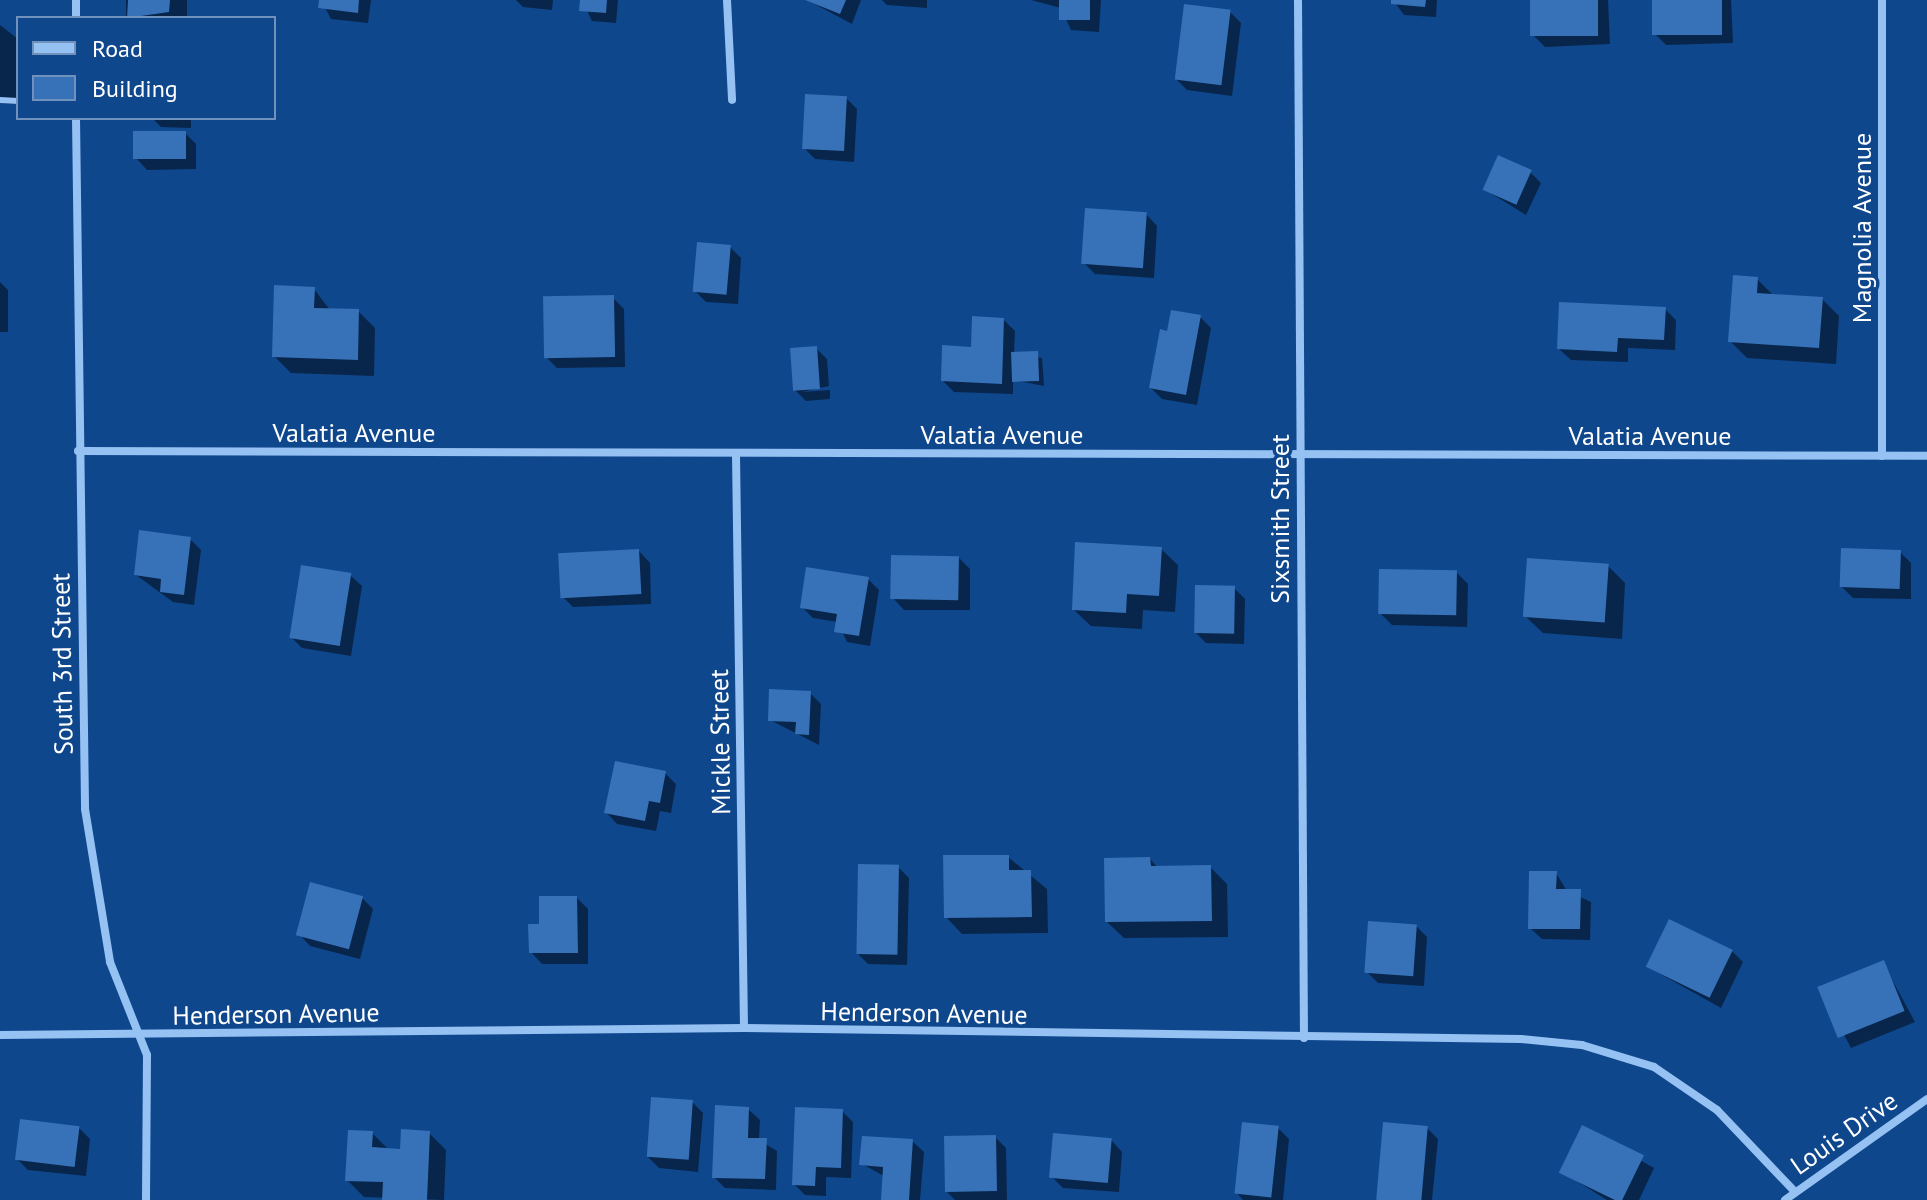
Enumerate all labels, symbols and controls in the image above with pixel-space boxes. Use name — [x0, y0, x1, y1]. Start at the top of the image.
legend — [16, 16, 276, 120]
text: Road — [92, 33, 143, 64]
text: Building — [92, 73, 178, 104]
street label: Magnolia Avenue — [1846, 132, 1878, 324]
street label: Valatia Avenue — [272, 417, 436, 449]
street label: Valatia Avenue — [920, 419, 1084, 451]
street label: Valatia Avenue — [1568, 420, 1732, 452]
street label: Sixsmith Street — [1264, 434, 1296, 604]
street label: South 3rd Street — [45, 573, 79, 755]
street label: Mickle Street — [703, 669, 737, 815]
street label: Henderson Avenue — [820, 996, 1028, 1030]
street label: Henderson Avenue — [172, 997, 380, 1031]
street label: Louis Drive — [1785, 1085, 1903, 1181]

